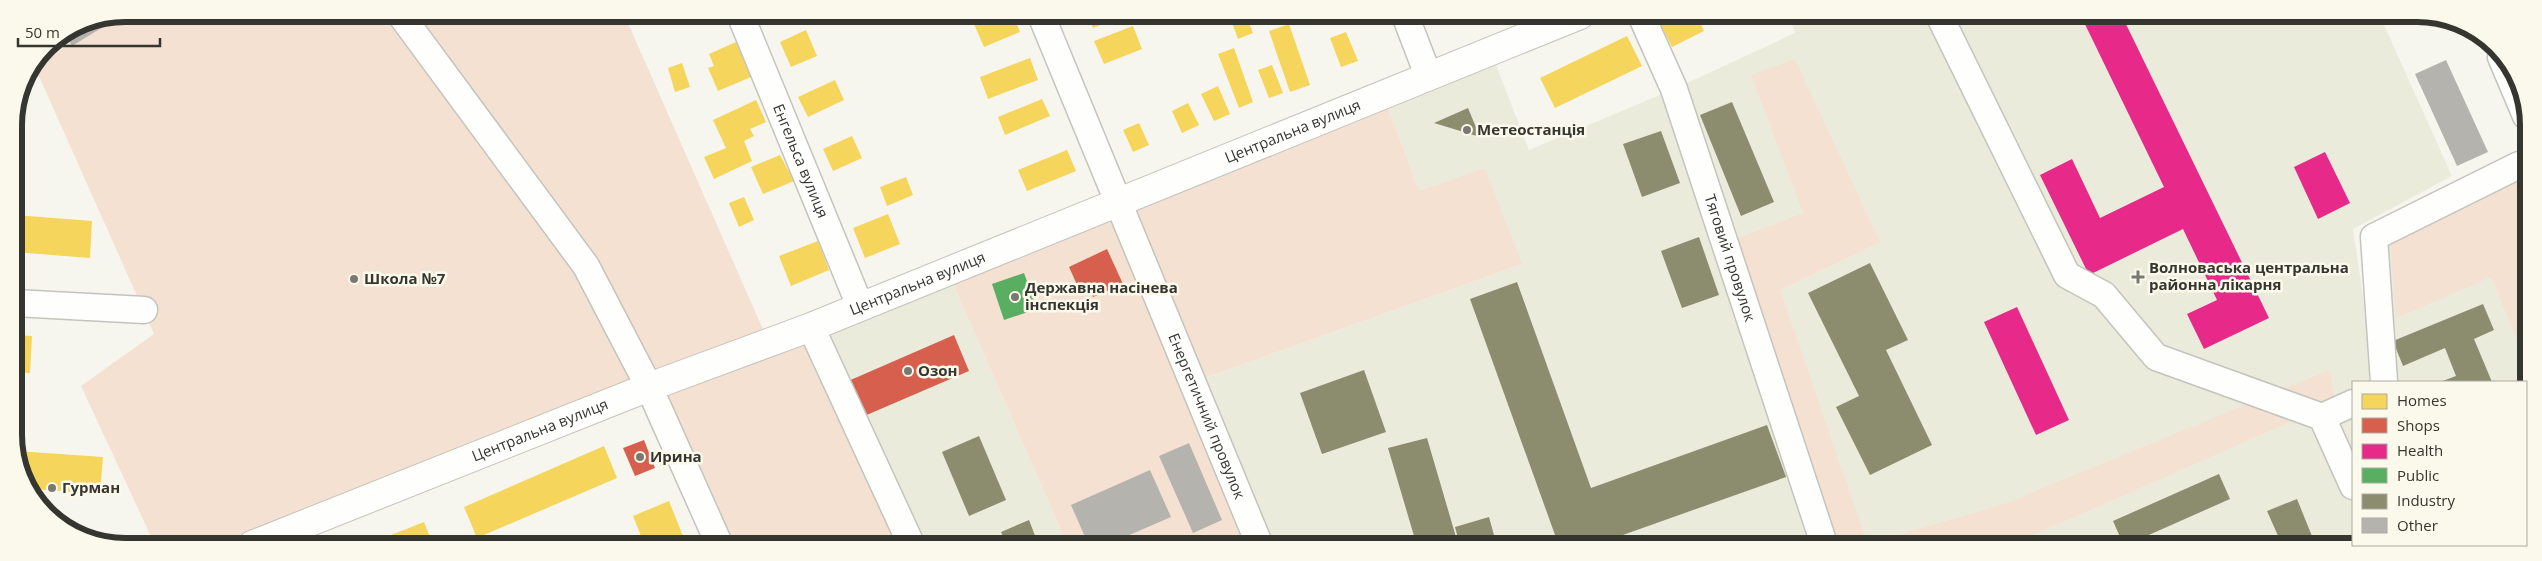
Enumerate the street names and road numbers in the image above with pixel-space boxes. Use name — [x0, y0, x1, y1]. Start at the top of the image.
street label: Центральна вулиця — [1222, 94, 1363, 167]
street label: Енгельса вулиця — [769, 101, 834, 221]
street label: Тяговий провулок — [1700, 192, 1761, 324]
street label: Центральна вулиця — [846, 246, 988, 319]
street label: Енергетичний провулок — [1164, 330, 1251, 502]
street label: Центральна вулиця — [469, 393, 611, 465]

